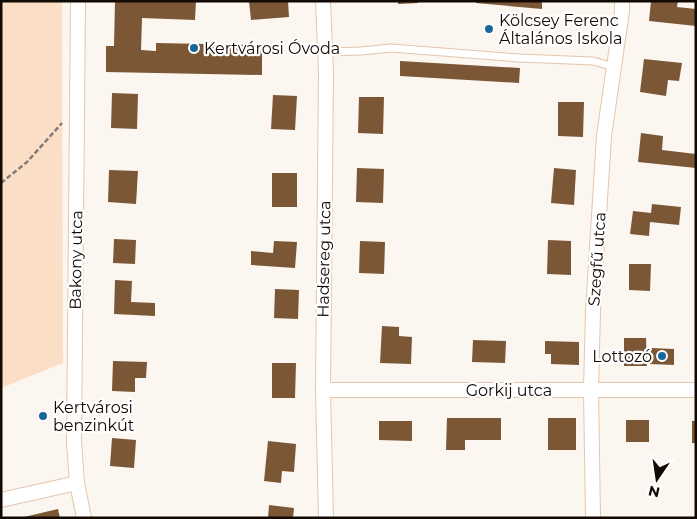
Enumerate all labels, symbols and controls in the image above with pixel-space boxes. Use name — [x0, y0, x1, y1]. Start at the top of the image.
place label: Kölcsey Ferenc Általános Iskola — [499, 11, 623, 48]
marker: Kölcsey Ferenc Általános Iskola — [483, 23, 495, 35]
place label: Kertvárosi Óvoda — [204, 39, 340, 58]
marker: Kertvárosi Óvoda — [188, 42, 200, 54]
street label: Hadsereg utca — [313, 200, 335, 318]
street label: Bakony utca — [66, 210, 86, 310]
street label: Szegfű utca — [584, 211, 610, 307]
place label: Lottozó — [592, 347, 652, 366]
marker: Lottozó — [656, 350, 668, 362]
street label: Gorkij utca — [466, 381, 552, 400]
place label: Kertvárosi benzinkút — [53, 398, 135, 435]
marker: Kertvárosi benzinkút — [37, 410, 49, 422]
north arrow — [632, 454, 682, 504]
text: N — [647, 482, 662, 502]

